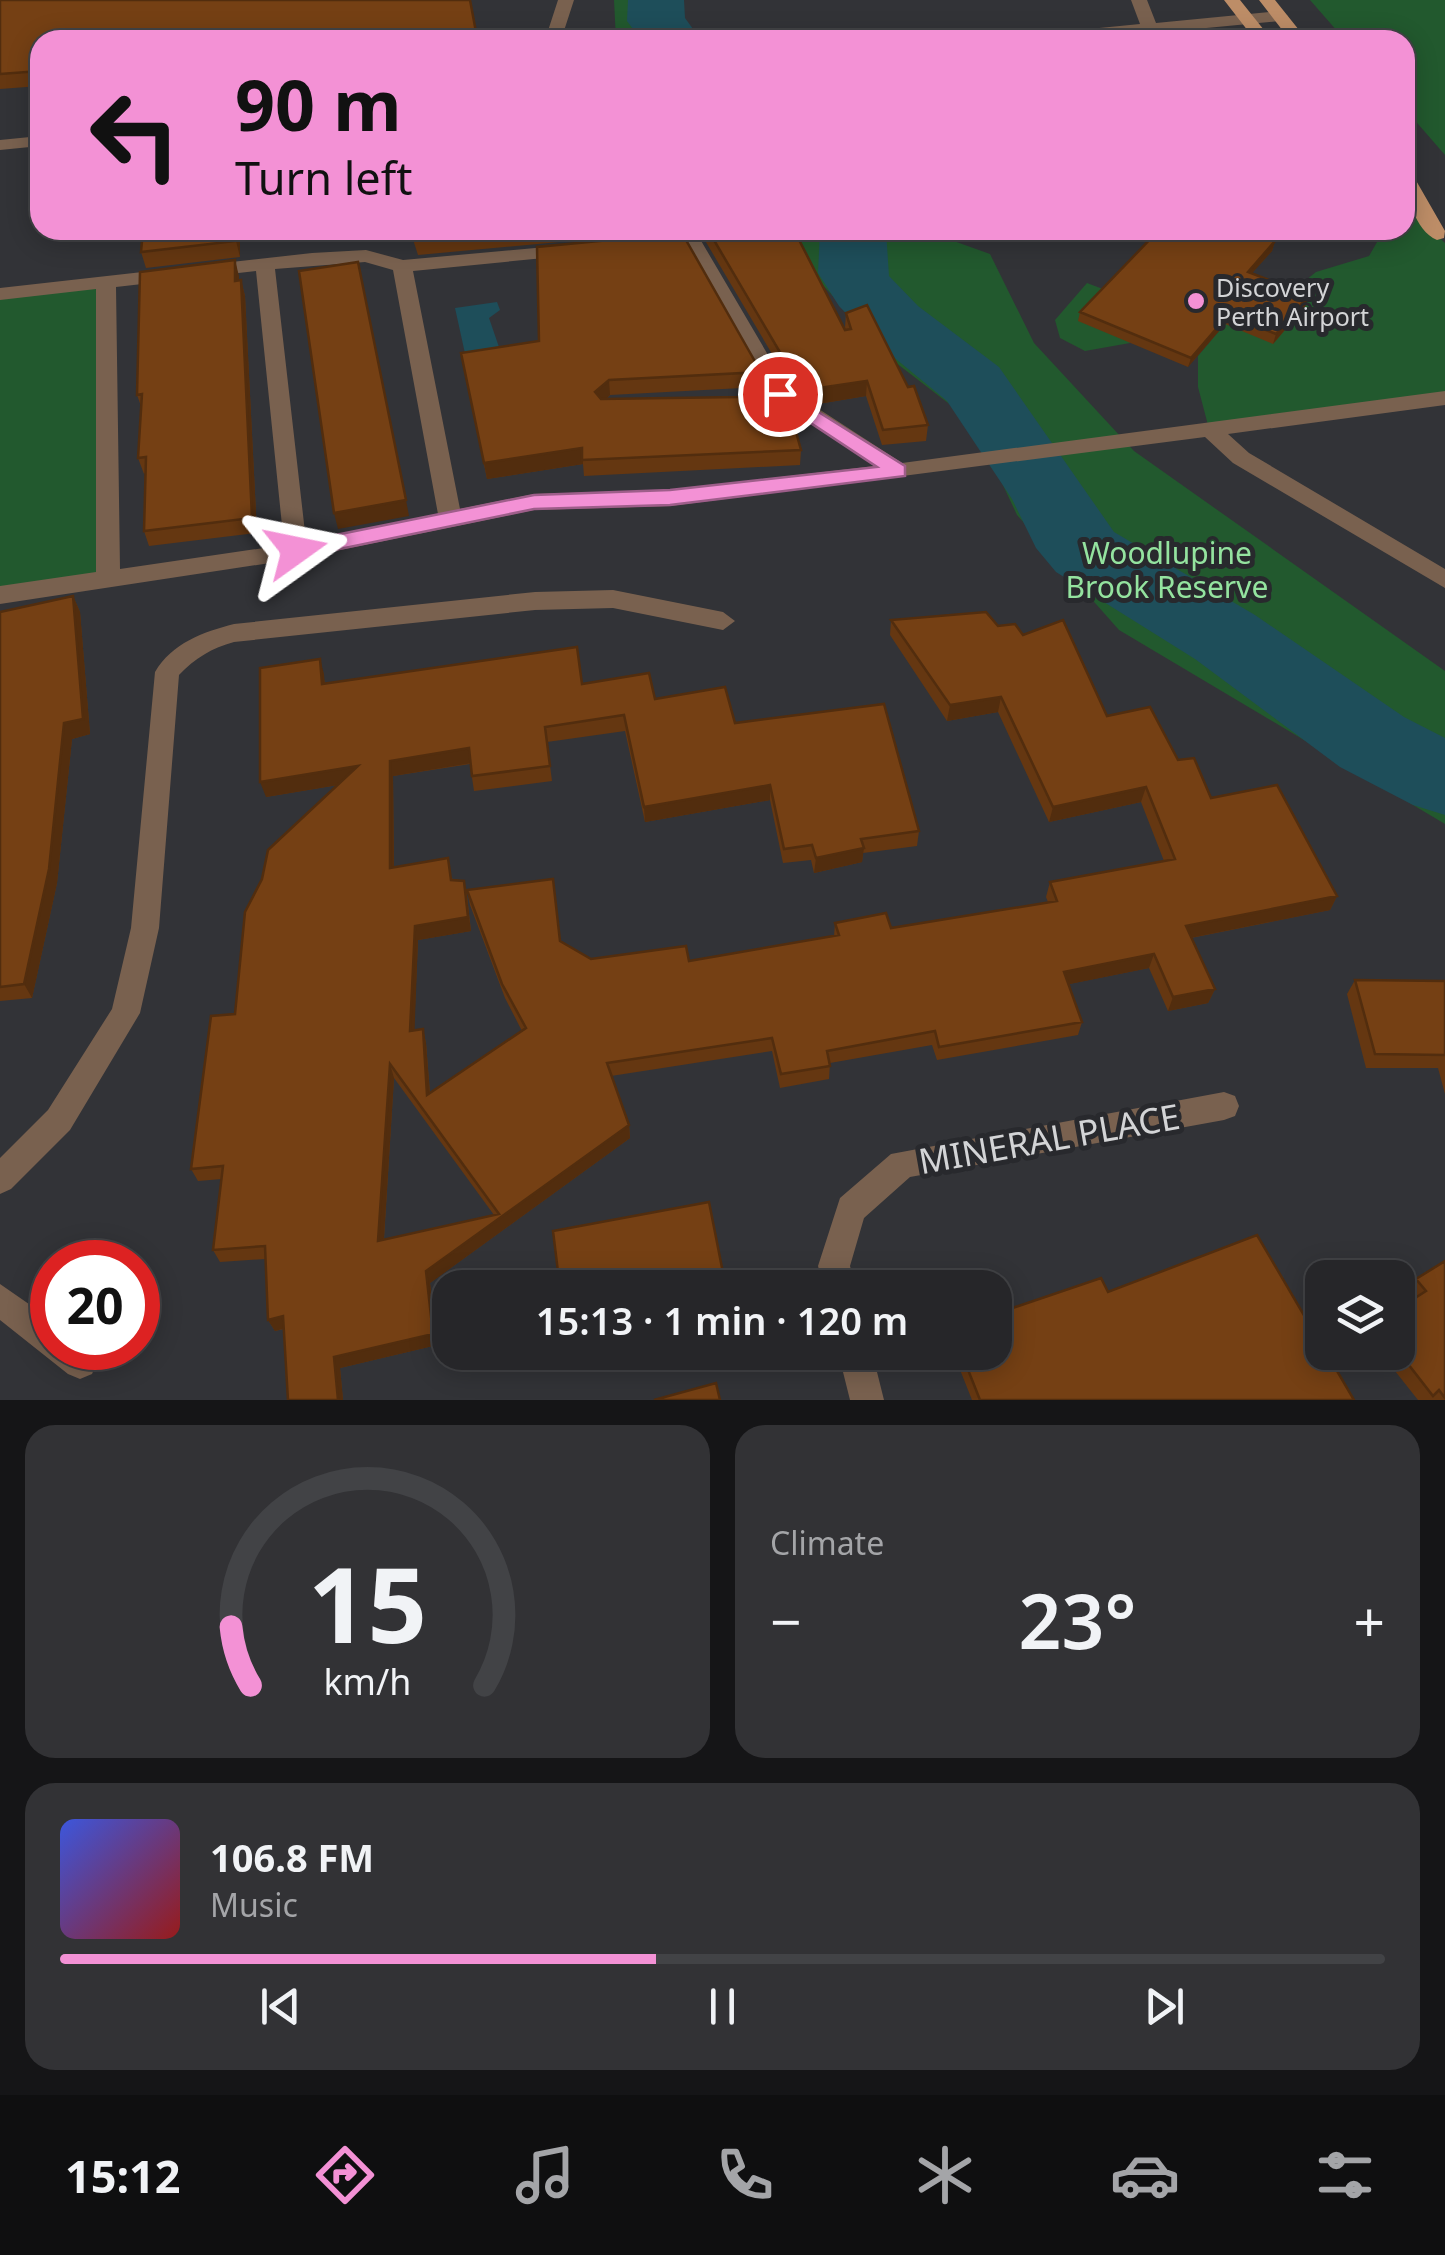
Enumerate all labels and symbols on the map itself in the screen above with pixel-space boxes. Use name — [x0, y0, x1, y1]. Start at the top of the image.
place label: Discovery Perth Airport — [1216, 270, 1369, 333]
marker: Discovery Perth Airport — [1185, 290, 1207, 312]
pin — [738, 352, 823, 437]
position arrow — [244, 498, 348, 602]
park label: Woodlupine Brook Reserve — [1066, 532, 1268, 607]
street label: MINERAL PLACE — [915, 1092, 1183, 1184]
speed limit sign: 20 — [30, 1240, 160, 1370]

